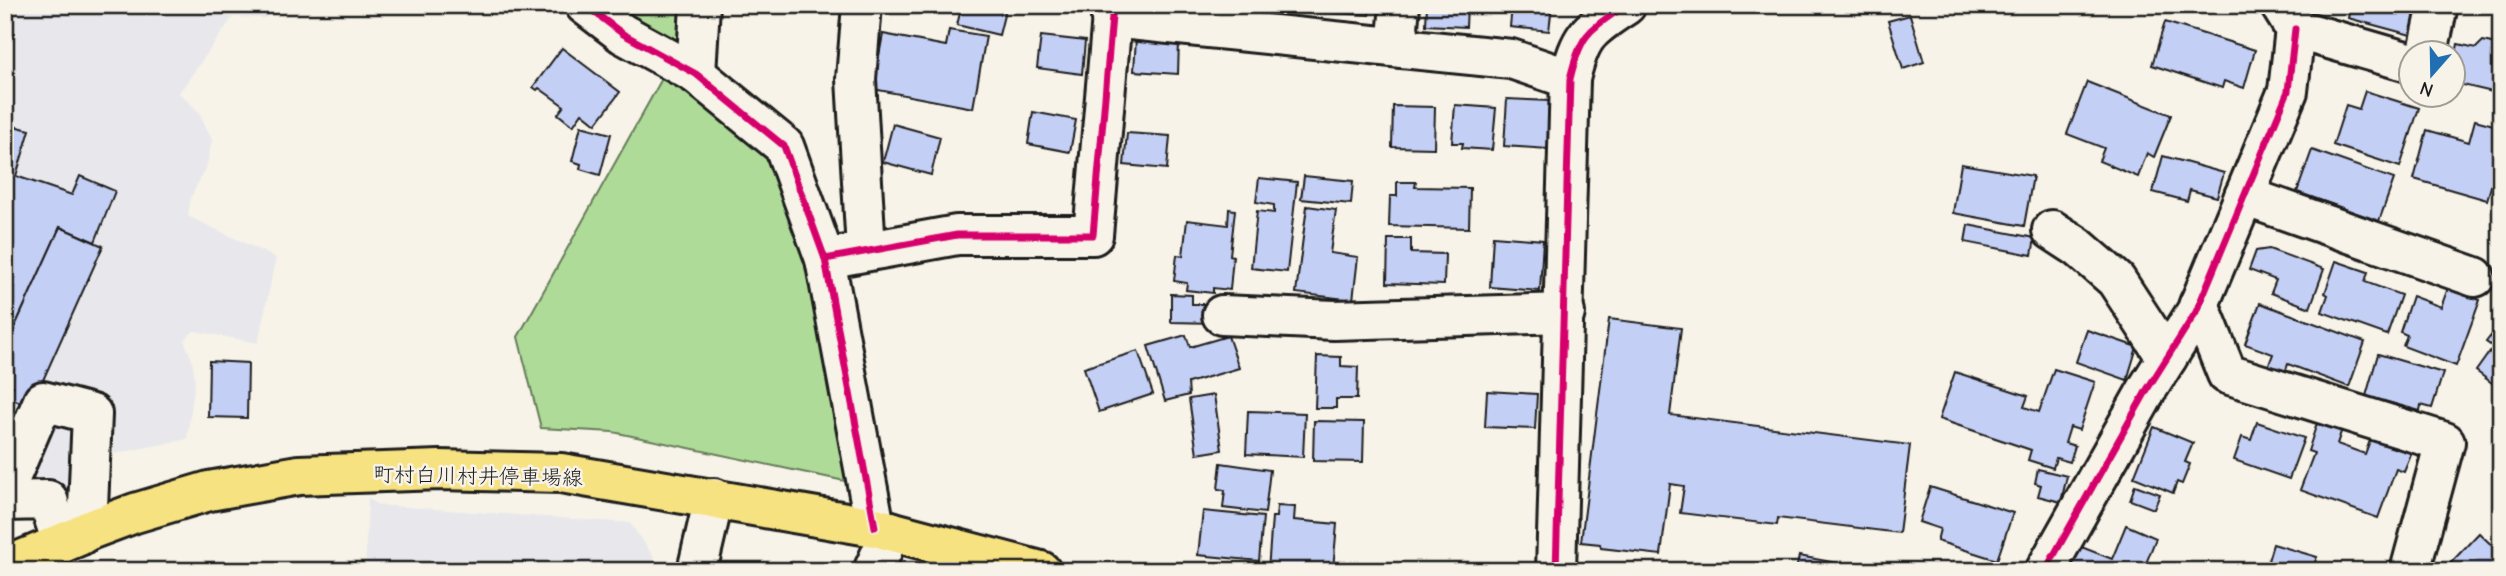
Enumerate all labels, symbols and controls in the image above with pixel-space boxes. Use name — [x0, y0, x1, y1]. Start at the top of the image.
north arrow — [2398, 38, 2468, 108]
text: N — [2417, 77, 2436, 101]
street label: 町村白川村井停車場線 — [373, 462, 583, 490]

